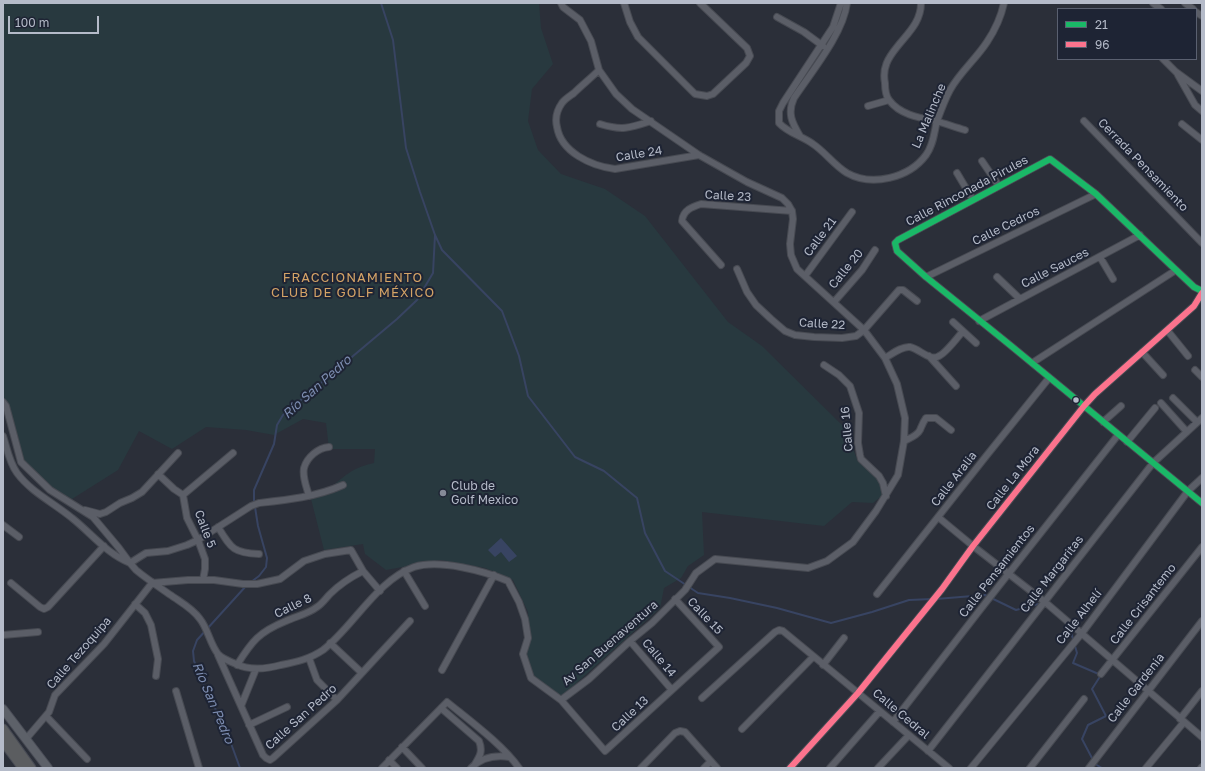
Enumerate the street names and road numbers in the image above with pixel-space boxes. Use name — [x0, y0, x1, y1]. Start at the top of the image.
street label: La Malinche — [909, 81, 949, 151]
street label: Cerrada Pensamiento — [1095, 116, 1191, 214]
street label: Calle 24 — [615, 143, 663, 165]
street label: Calle Rinconada Pirules — [903, 153, 1031, 229]
street label: Calle 23 — [704, 188, 752, 204]
street label: Calle Cedros — [970, 204, 1042, 248]
street label: Calle 21 — [801, 215, 839, 259]
street label: Calle Sauces — [1019, 245, 1091, 291]
street label: Calle 20 — [826, 246, 866, 292]
street label: Calle 22 — [798, 316, 846, 332]
street label: Calle 16 — [838, 406, 856, 452]
street label: Calle La Mora — [983, 443, 1043, 513]
street label: Calle Aralia — [928, 449, 980, 509]
street label: Calle 5 — [191, 508, 219, 550]
street label: Calle Pensamientos — [956, 522, 1038, 620]
street label: Calle Margaritas — [1017, 532, 1087, 616]
street label: Calle Crisantemo — [1107, 561, 1179, 647]
street label: Calle Alhelí — [1053, 587, 1105, 647]
street label: Calle 8 — [272, 591, 314, 621]
street label: Calle 15 — [684, 595, 726, 637]
street label: Av San Buenaventura — [559, 597, 661, 689]
street label: Calle Tezoquipa — [44, 614, 114, 692]
street label: Calle 14 — [639, 636, 679, 680]
street label: Calle Gardenia — [1104, 650, 1168, 726]
street label: Calle San Pedro — [262, 681, 340, 753]
street label: Calle Cedral — [870, 686, 932, 742]
street label: Calle 13 — [609, 693, 651, 735]

